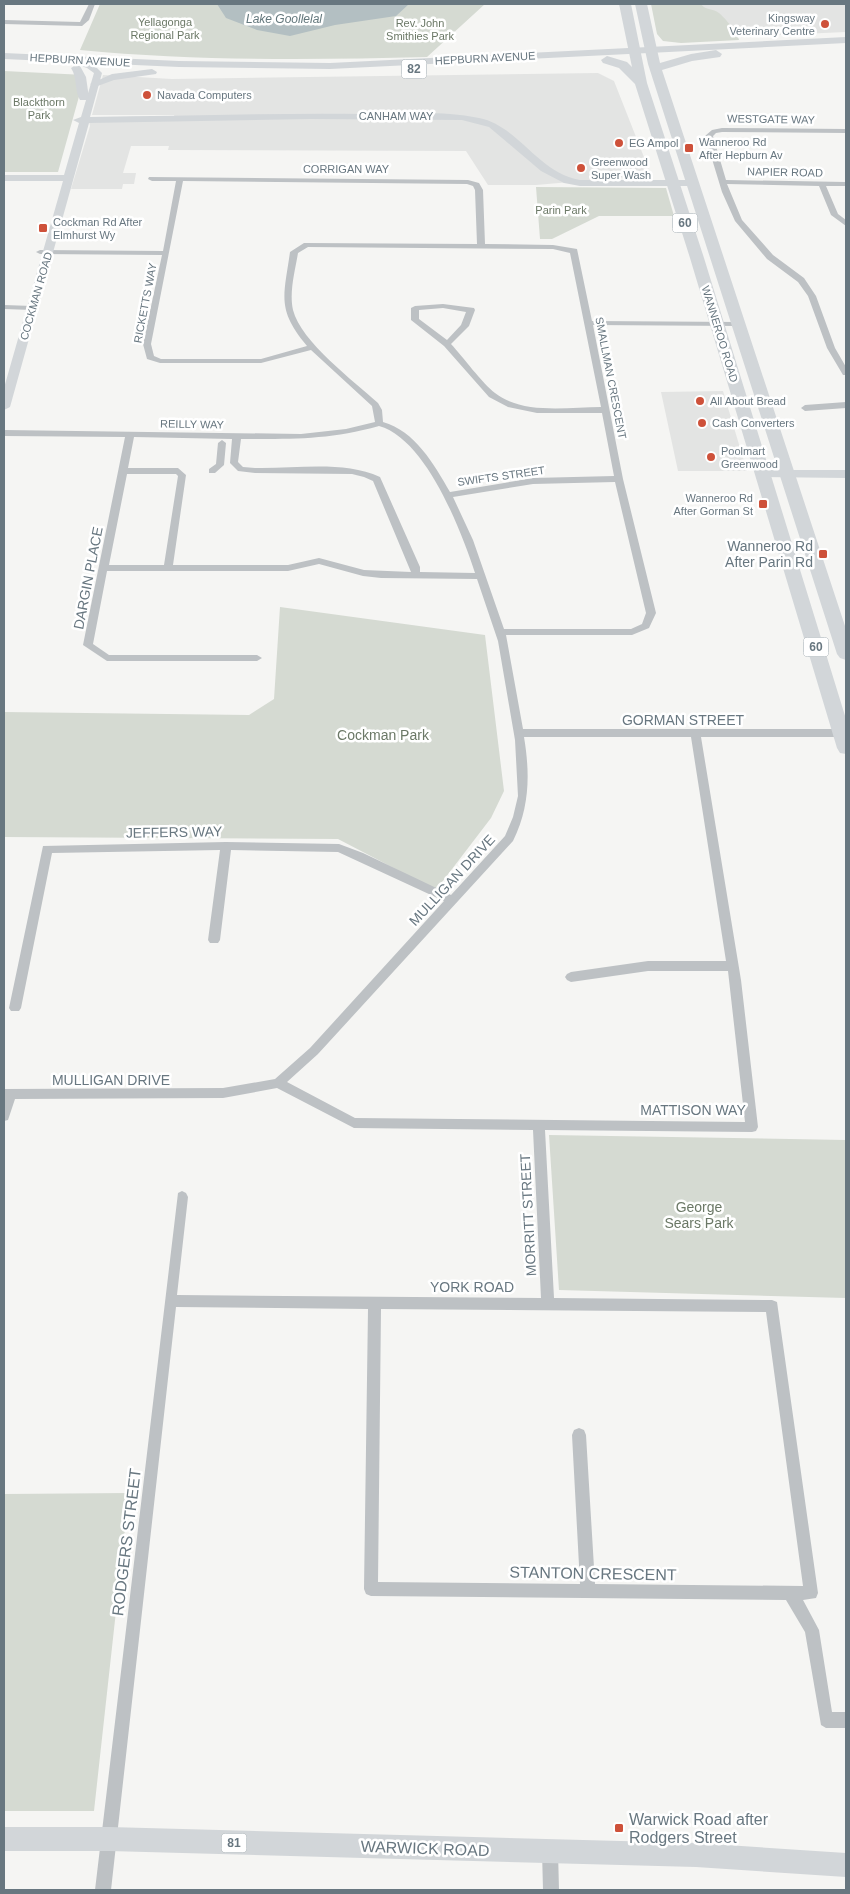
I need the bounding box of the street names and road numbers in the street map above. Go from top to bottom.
street label: HEPBURN AVENUE [434,49,536,67]
street label: HEPBURN AVENUE [29,51,131,69]
road number: 82 [402,60,426,78]
street label: CANHAM WAY [359,110,434,122]
street label: WESTGATE WAY [727,112,816,126]
street label: CORRIGAN WAY [303,163,390,175]
street label: NAPIER ROAD [747,165,823,179]
road number: 60 [672,214,698,232]
street label: COCKMAN ROAD [18,251,54,341]
street label: RICKETTS WAY [131,261,159,344]
street label: WANNEROO ROAD [700,284,740,384]
street label: SMALLMAN CRESCENT [593,316,629,440]
street label: REILLY WAY [160,417,225,431]
street label: SWIFTS STREET [457,464,546,488]
street label: DARGIN PLACE [70,525,106,631]
road number: 60 [804,638,828,656]
street label: GORMAN STREET [622,712,745,728]
street label: JEFFERS WAY [126,823,223,841]
street label: MULLIGAN DRIVE [406,831,498,929]
street label: MULLIGAN DRIVE [52,1072,170,1088]
street label: MATTISON WAY [640,1102,746,1118]
street label: MORRITT STREET [517,1153,539,1277]
street label: YORK ROAD [430,1279,514,1295]
street label: RODGERS STREET [109,1467,144,1617]
street label: STANTON CRESCENT [509,1564,677,1583]
road number: 81 [222,1834,246,1852]
street label: WARWICK ROAD [360,1838,490,1859]

